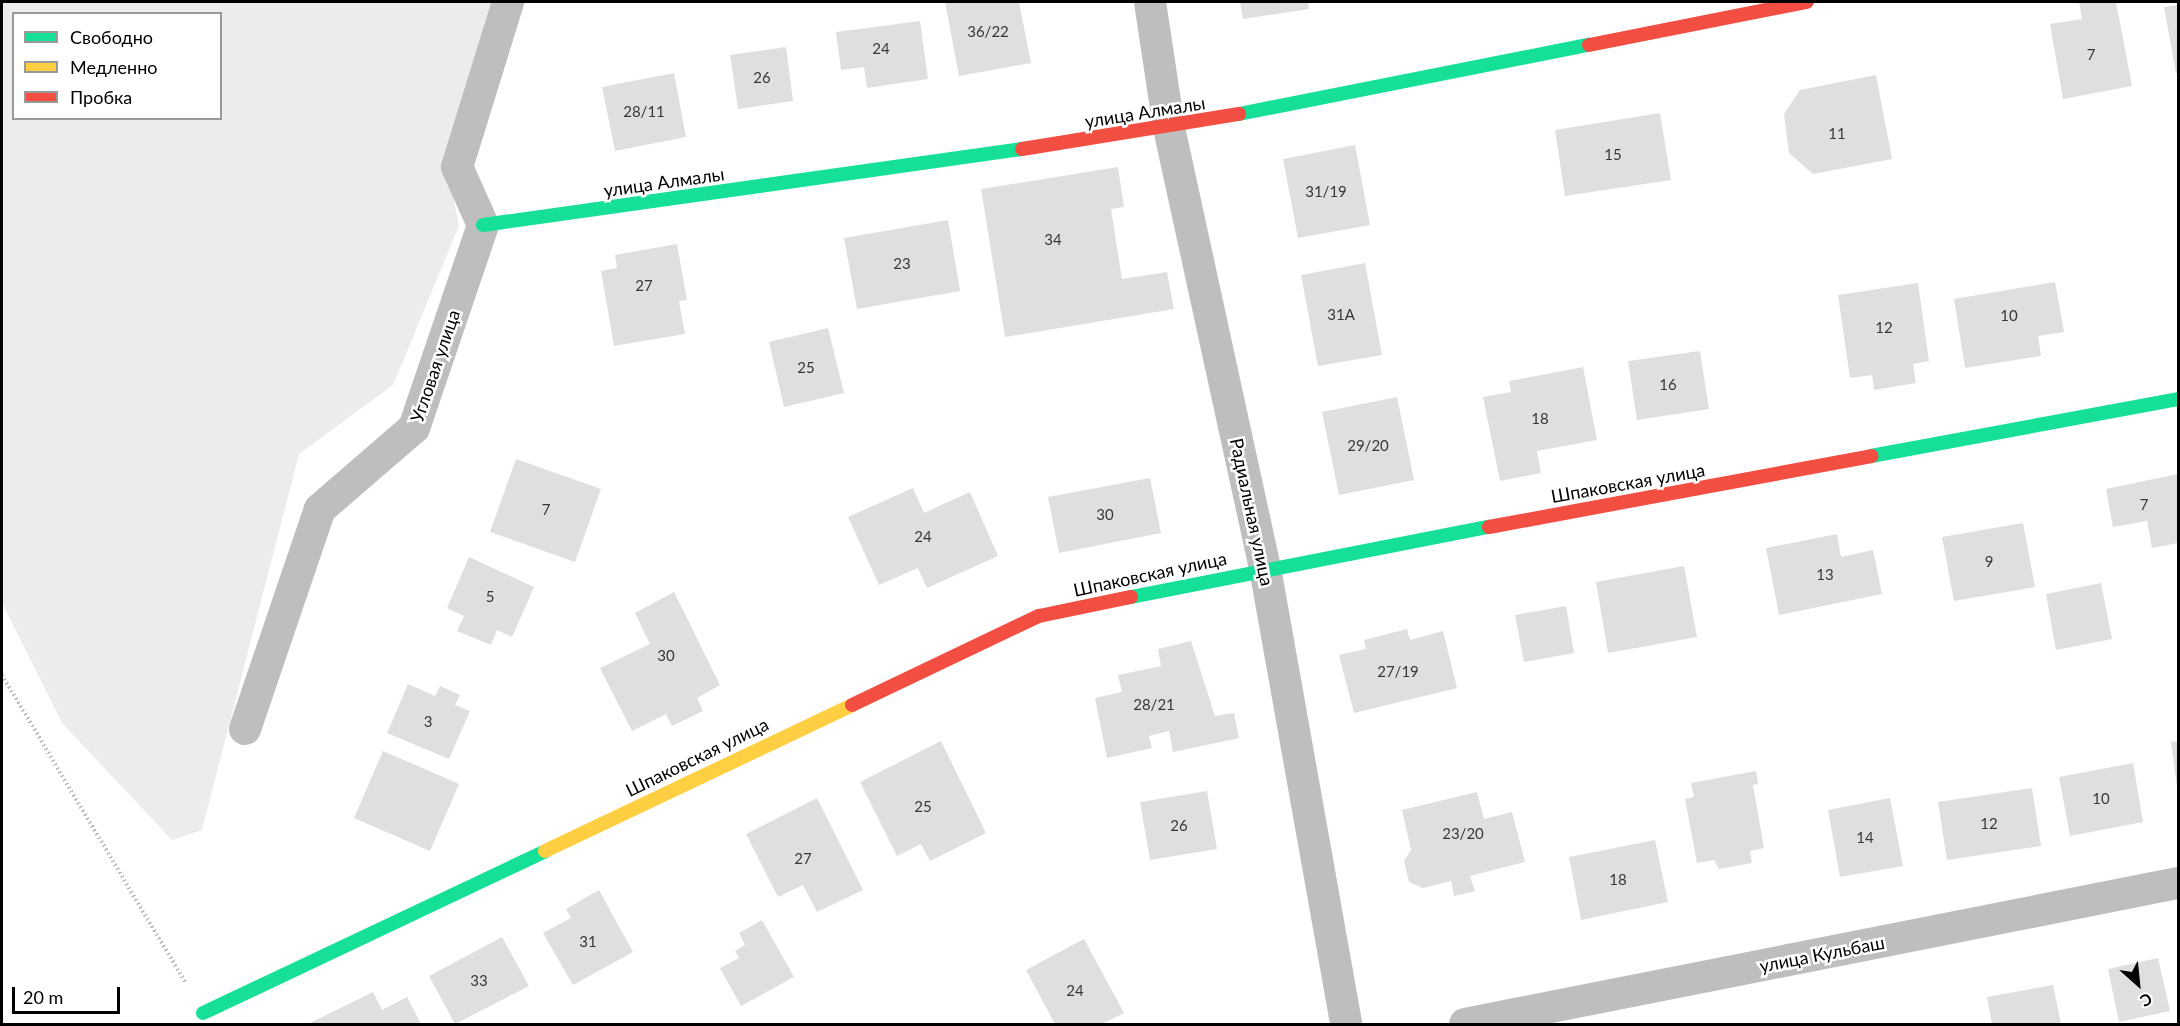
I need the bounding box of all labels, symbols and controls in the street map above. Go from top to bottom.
legend [12,12,222,120]
house number: 36/22 [967,23,1009,41]
text: Свободно [70,26,153,48]
house number: 24 [872,40,890,58]
house number: 7 [2087,46,2095,64]
text: Медленно [70,56,158,78]
house number: 26 [753,69,771,87]
text: Пробка [70,86,132,108]
street label: улица Алмалы [1083,92,1207,132]
house number: 28/11 [623,103,665,121]
house number: 11 [1828,125,1846,143]
house number: 15 [1604,146,1622,164]
street label: улица Алмалы [602,163,726,201]
house number: 31/19 [1305,183,1347,201]
house number: 34 [1044,231,1062,249]
house number: 23 [893,255,911,273]
house number: 27 [635,277,653,295]
house number: 31А [1327,306,1355,324]
street label: Угловая улица [406,307,464,425]
house number: 10 [2000,307,2018,325]
house number: 12 [1875,319,1893,337]
house number: 25 [797,359,815,377]
house number: 16 [1659,376,1677,394]
house number: 18 [1531,410,1549,428]
street label: Радиальная улица [1226,436,1278,588]
house number: 29/20 [1347,437,1389,455]
street label: Шпаковская улица [1549,459,1707,507]
house number: 7 [2140,496,2148,514]
house number: 7 [542,501,550,519]
house number: 30 [1096,506,1114,524]
house number: 24 [914,528,932,546]
street label: Шпаковская улица [1071,547,1229,601]
house number: 9 [1985,553,1993,571]
house number: 13 [1816,566,1834,584]
house number: 5 [486,588,494,606]
house number: 30 [657,647,675,665]
house number: 27/19 [1377,663,1419,681]
house number: 28/21 [1133,696,1175,714]
house number: 3 [424,713,432,731]
street label: Шпаковская улица [622,713,772,801]
house number: 10 [2092,790,2110,808]
house number: 25 [914,798,932,816]
house number: 12 [1980,815,1998,833]
house number: 26 [1170,817,1188,835]
house number: 23/20 [1442,825,1484,843]
house number: 14 [1856,829,1874,847]
house number: 27 [794,850,812,868]
house number: 18 [1609,871,1627,889]
street label: улица Кульбаш [1758,931,1886,977]
house number: 31 [579,933,597,951]
north arrow [2108,954,2168,1014]
house number: 33 [470,972,488,990]
scale bar [15,975,123,1013]
house number: 24 [1066,982,1084,1000]
text: 20 m [23,986,63,1008]
text: С [2137,990,2155,1011]

